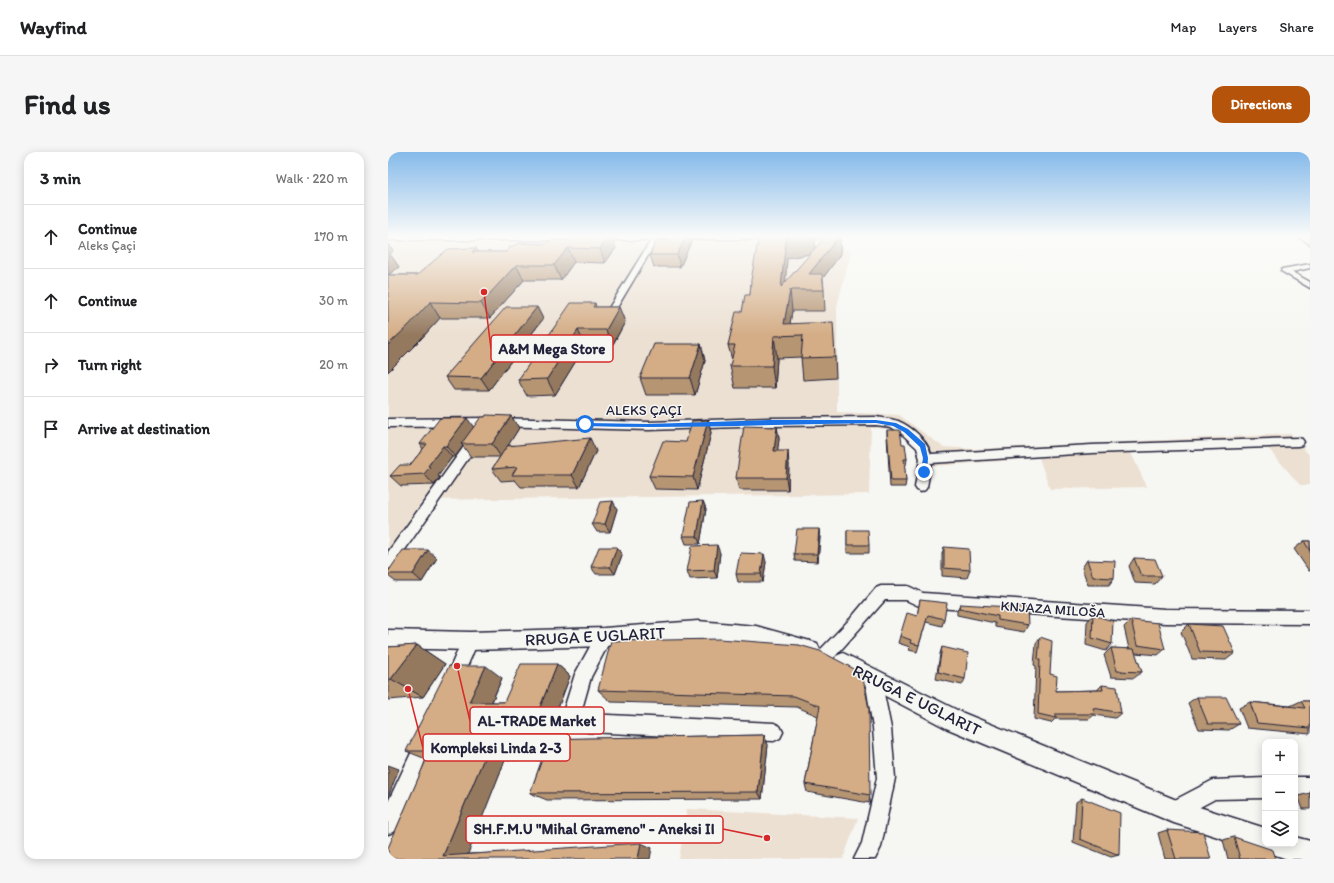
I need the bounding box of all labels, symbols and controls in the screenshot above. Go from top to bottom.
text: Wayfind [20,16,87,39]
text: Map [1171,19,1196,36]
text: Layers [1218,19,1257,36]
text: Share [1279,19,1314,36]
button: Directions [1212,86,1310,123]
text: Find us [24,87,111,121]
text: 3 min [40,168,81,188]
text: Walk · 220 m [276,171,348,186]
text: Continue [78,220,137,238]
icon: ahead [40,226,62,248]
text: 170 m [314,229,348,244]
text: Aleks Çaçi [78,238,136,253]
icon: ahead [40,290,62,312]
text: Continue [78,292,137,310]
text: 30 m [319,293,348,308]
callout: A&M Mega Store [491,335,613,362]
text: A&M Mega Store [498,340,605,359]
icon: right [40,354,62,376]
text: Turn right [78,356,142,374]
text: 20 m [319,357,348,372]
street label: ALEKS ÇAÇI [606,402,682,419]
route start [576,415,594,433]
icon: arrive [40,418,62,440]
text: Arrive at destination [78,420,210,438]
route end [915,463,933,481]
street label: KNJAZA MILOŠA [1000,597,1106,622]
street label: RRUGA E UGLARIT [524,622,666,650]
street label: RRUGA E UGLARIT [849,660,985,740]
callout: AL-TRADE Market [470,707,604,734]
text: AL-TRADE Market [477,712,597,730]
callout: Kompleksi Linda 2-3 [423,734,570,761]
text: Kompleksi Linda 2-3 [430,739,562,758]
map controls [1262,739,1298,847]
button: + [1262,739,1298,775]
button: − [1262,775,1298,811]
button: layers [1262,811,1298,847]
callout: SH.F.M.U "Mihal Grameno" - Aneksi II [466,816,723,843]
text: SH.F.M.U "Mihal Grameno" - Aneksi II [473,820,715,838]

